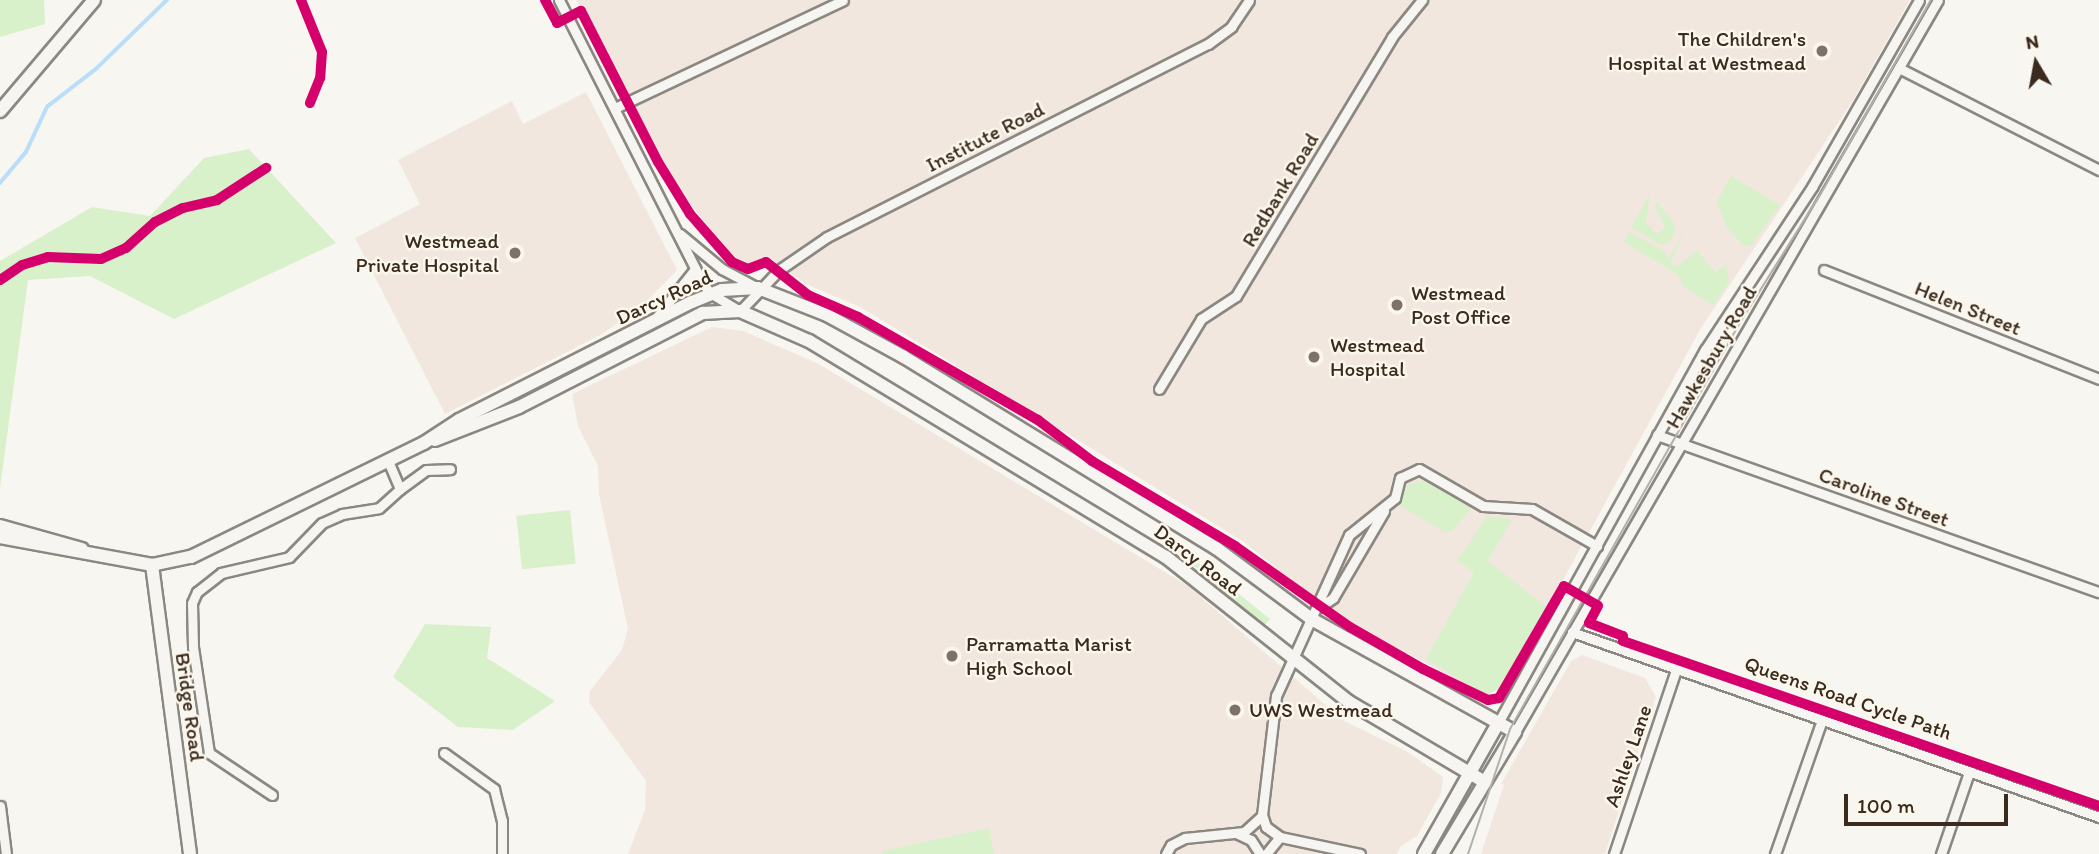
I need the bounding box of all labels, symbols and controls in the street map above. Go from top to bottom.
place label: The Children's Hospital at Westmead [1608,26,1806,76]
north arrow [2001,28,2071,98]
text: N [2024,29,2041,54]
marker: The Children's Hospital at Westmead [1812,41,1832,61]
street label: Institute Road [922,96,1048,178]
street label: Redbank Road [1236,129,1324,251]
place label: Westmead Private Hospital [355,228,499,278]
marker: Westmead Private Hospital [505,243,525,263]
street label: Darcy Road [612,264,716,330]
street label: Helen Street [1911,275,2025,341]
place label: Westmead Post Office [1411,280,1511,330]
street label: Hawkesbury Road [1660,281,1762,433]
marker: Westmead Post Office [1389,297,1405,313]
place label: Westmead Hospital [1330,332,1425,382]
marker: Westmead Hospital [1304,347,1324,367]
street label: Caroline Street [1815,462,1953,532]
street label: Darcy Road [1149,519,1247,601]
place label: Parramatta Marist High School [966,631,1132,681]
marker: Parramatta Marist High School [944,648,960,664]
street label: Bridge Road [170,651,210,763]
street label: Queens Road Cycle Path [1741,651,1955,745]
place label: UWS Westmead [1249,697,1392,723]
street label: Ashley Lane [1599,701,1657,811]
marker: UWS Westmead [1227,702,1243,718]
scale bar [1847,780,2011,824]
text: 100 m [1857,793,1915,818]

